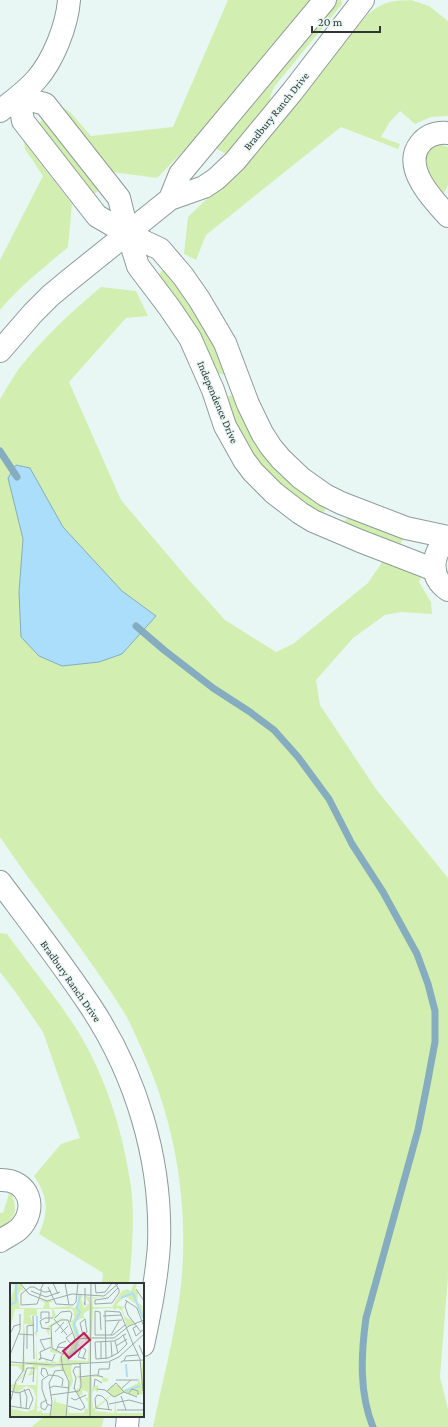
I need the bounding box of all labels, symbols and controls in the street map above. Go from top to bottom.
scale bar [312,8,380,34]
text: 20 m [318,15,343,29]
street label: Bradbury Ranch Drive [241,70,312,153]
street label: Independence Drive [194,359,241,445]
street label: Bradbury Ranch Drive [38,938,104,1025]
inset map [10,1283,144,1417]

